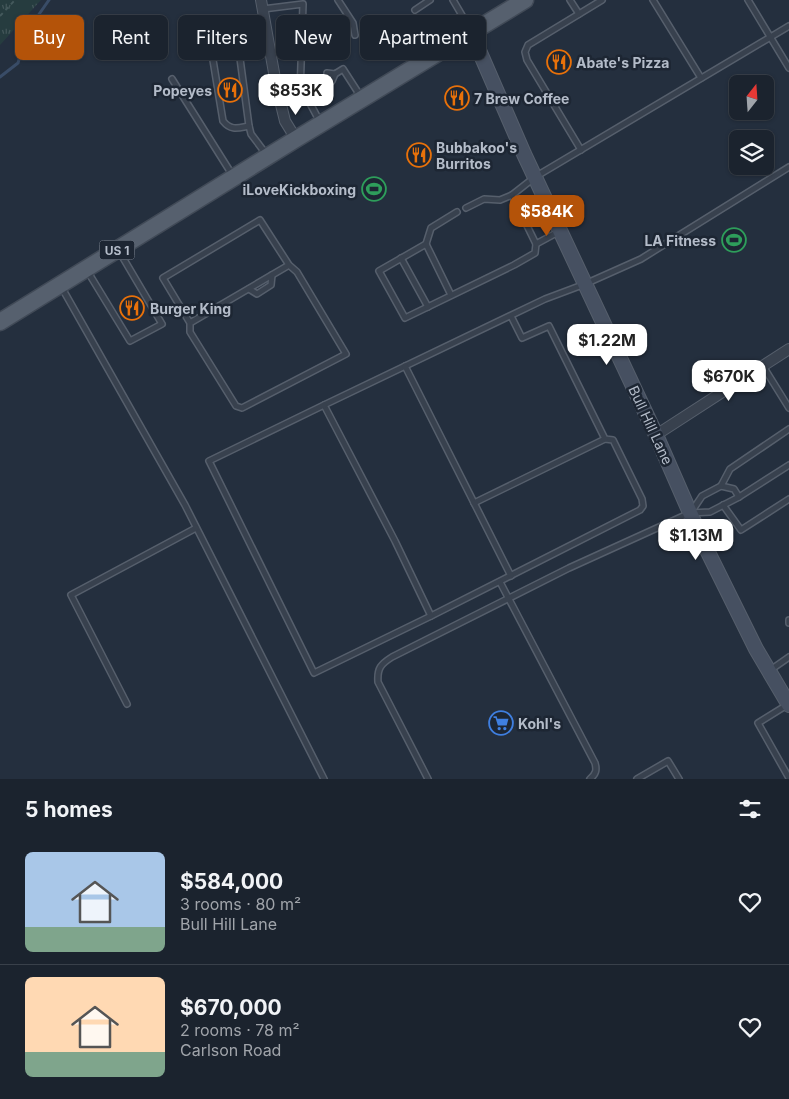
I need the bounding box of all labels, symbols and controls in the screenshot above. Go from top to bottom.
chip: Buy [15,15,84,60]
chip: Rent [94,15,168,60]
chip: Filters [178,15,266,60]
chip: New [276,15,350,60]
chip: Apartment [360,15,486,60]
restaurant icon: Abate's Pizza [546,49,572,75]
place label: Abate's Pizza [576,54,669,71]
pin: $853K [261,74,331,116]
north arrow [729,75,774,120]
map controls [729,75,774,175]
restaurant icon: Popeyes [217,77,243,103]
text: $853K [270,80,322,100]
place label: Popeyes [153,82,212,99]
restaurant icon: 7 Brew Coffee [444,85,470,111]
place label: 7 Brew Coffee [474,90,569,107]
button: layers [729,130,774,175]
place label: Bubbakoo's Burritos [436,139,517,172]
restaurant icon: Bubbakoo's Burritos [406,142,432,168]
sports icon: iLoveKickboxing [361,176,387,202]
place label: iLoveKickboxing [243,181,356,198]
pin: $584K [512,194,582,237]
text: $584K [520,201,574,221]
sports icon: LA Fitness [721,227,747,253]
place label: LA Fitness [644,232,716,249]
road number: US 1 [100,240,134,260]
restaurant icon: Burger King [119,295,145,321]
place label: Burger King [150,300,231,317]
pin: $1.22M [566,324,648,366]
text: $1.22M [578,330,636,350]
pin: $670K [694,360,764,402]
text: $670K [703,366,755,386]
street label: Bull Hill Lane [625,383,677,467]
pin: $1.13M [655,518,737,561]
text: $1.13M [669,525,723,545]
supermarket icon: Kohl's [488,710,514,736]
place label: Kohl's [518,715,561,732]
icon: filters [736,795,764,823]
text: 5 homes [25,797,113,822]
text: $584,000 [180,869,283,894]
icon: home [65,872,125,932]
icon: heart [736,888,764,916]
text: 3 rooms · 80 m² [180,894,301,914]
text: Bull Hill Lane [180,914,277,934]
text: $670,000 [180,995,282,1020]
icon: home [65,997,125,1057]
icon: heart [736,1013,764,1041]
text: 2 rooms · 78 m² [180,1020,300,1040]
text: Carlson Road [180,1040,281,1060]

